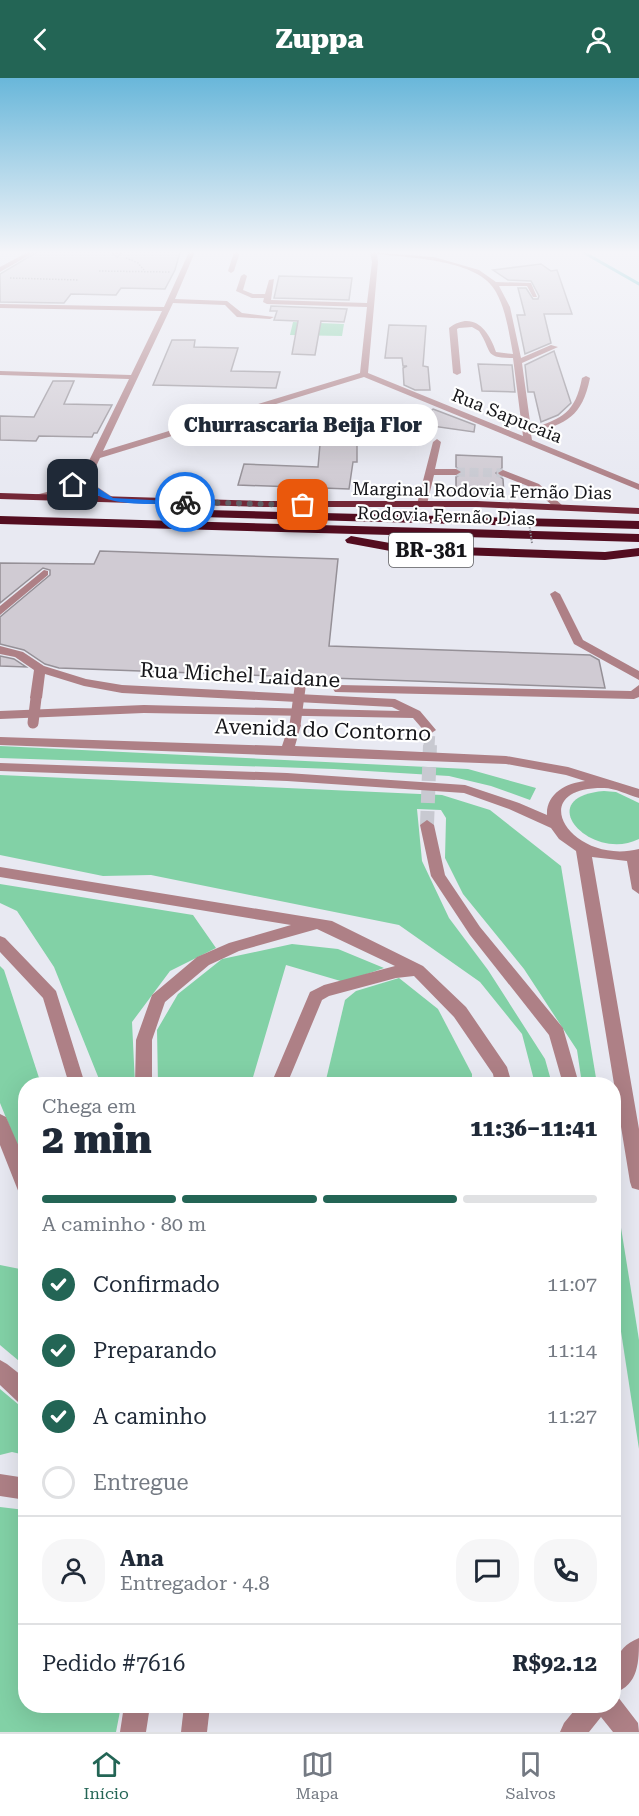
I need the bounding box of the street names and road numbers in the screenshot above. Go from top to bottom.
street label: Rua Sapucaia [449,384,566,447]
street label: Marginal Rodovia Fernão Dias [352,478,612,503]
street label: Rodovia Fernão Dias [357,502,535,529]
road number: BR-381 [389,533,473,567]
street label: Rua Michel Laidane [139,658,341,692]
street label: Avenida do Contorno [214,714,432,746]

